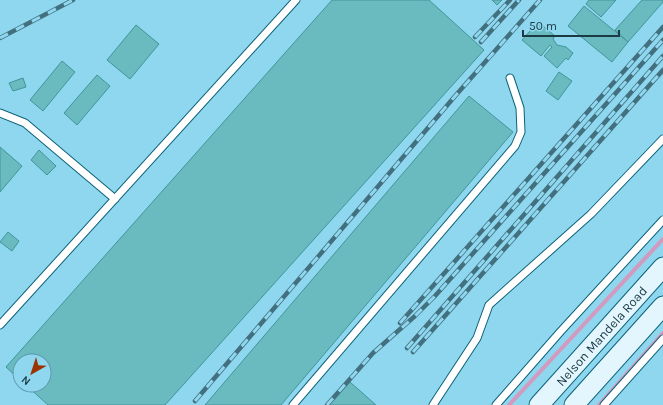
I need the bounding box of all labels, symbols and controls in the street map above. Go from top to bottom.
scale bar [523,12,619,38]
text: 50 m [529,19,557,33]
street label: Nelson Mandela Road [553,283,650,389]
north arrow [12,353,52,393]
text: N [19,373,33,388]

